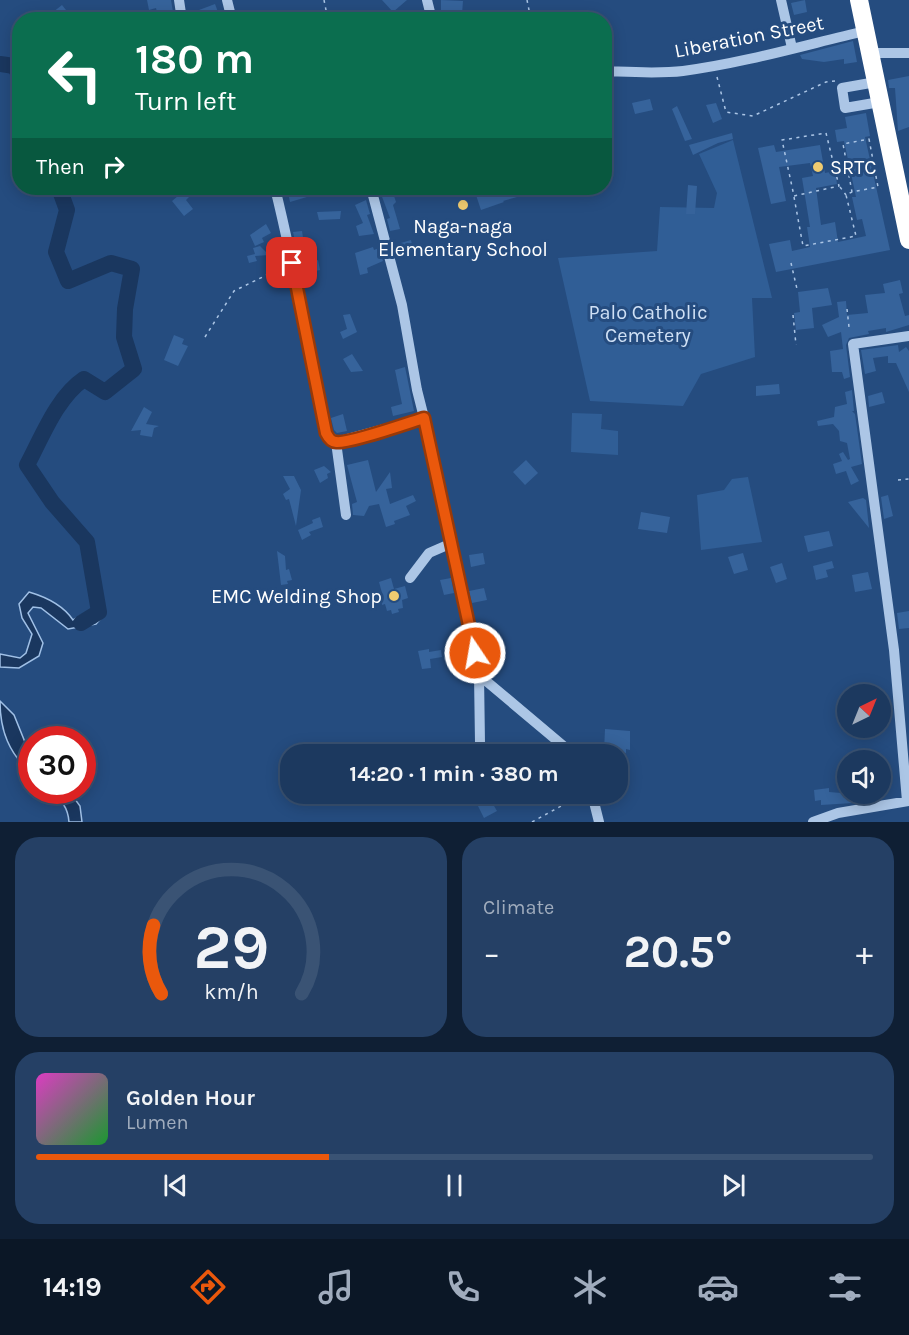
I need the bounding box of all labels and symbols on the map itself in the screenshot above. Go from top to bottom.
street label: Liberation Street [672,11,826,63]
place label: SRTC [830,156,877,179]
marker: SRTC [811,160,825,174]
marker: Naga-naga Elementary School [456,198,470,212]
place label: Naga-naga Elementary School [378,215,548,261]
pin [266,237,317,288]
park label: Palo Catholic Cemetery [588,301,708,347]
place label: EMC Welding Shop [211,585,382,608]
marker: EMC Welding Shop [387,589,401,603]
position arrow [443,621,507,685]
north arrow [837,684,891,738]
speed limit sign: 30 [18,726,96,804]

